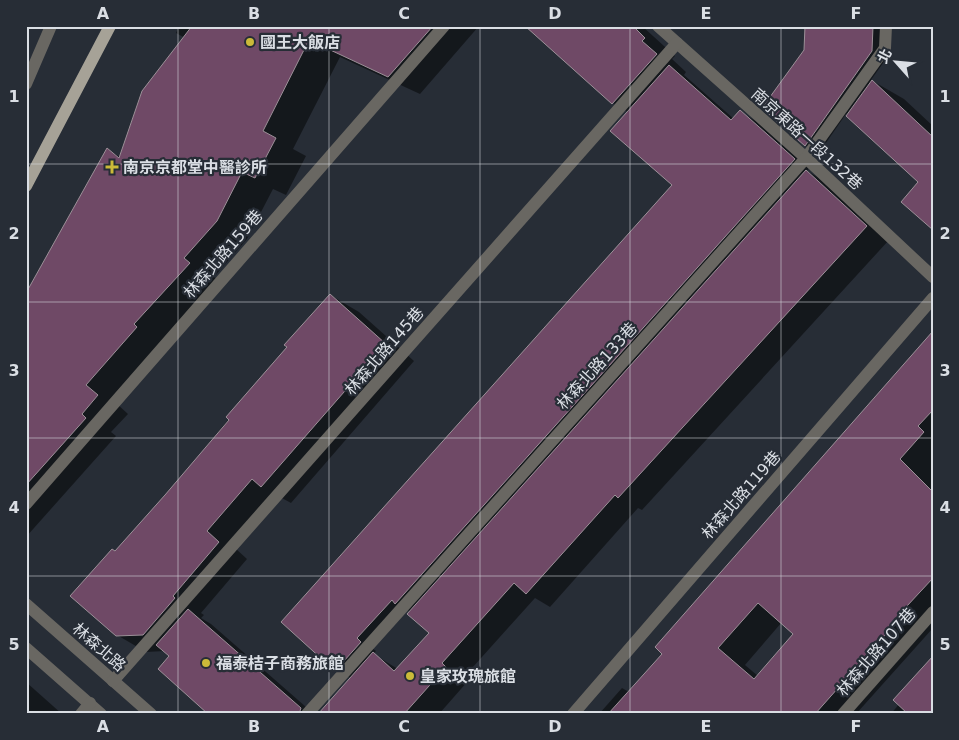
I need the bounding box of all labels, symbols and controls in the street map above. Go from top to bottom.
text: A [97,4,110,23]
text: B [248,4,260,23]
text: C [398,4,410,23]
text: D [548,4,562,23]
text: E [701,4,711,23]
text: F [851,4,861,23]
place label: 國王大飯店 [260,33,340,52]
marker: 國王大飯店 [244,36,256,48]
north arrow [872,38,922,88]
text: 北 [874,46,895,66]
street label: 南京東路一段132巷 [748,84,866,194]
text: 1 [8,87,20,106]
text: 1 [939,87,951,106]
place label: 南京京都堂中醫診所 [123,158,267,177]
marker: 南京京都堂中醫診所 [105,160,119,174]
street label: 林森北路159巷 [180,206,266,302]
text: 2 [8,224,20,243]
text: 2 [939,224,951,243]
street label: 林森北路145巷 [341,303,427,399]
street label: 林森北路133巷 [553,319,641,413]
text: 3 [8,361,20,380]
text: 3 [939,361,951,380]
street label: 林森北路119巷 [698,447,784,543]
text: 4 [8,498,20,517]
text: 4 [939,498,951,517]
street label: 林森北路107巷 [833,604,919,700]
street label: 林森北路 [69,619,129,675]
text: 5 [8,635,20,654]
text: 5 [939,635,951,654]
place label: 福泰桔子商務旅館 [216,654,344,673]
marker: 福泰桔子商務旅館 [200,657,212,669]
place label: 皇家玫瑰旅館 [420,667,516,686]
marker: 皇家玫瑰旅館 [404,670,416,682]
text: A [97,717,110,736]
text: B [248,717,260,736]
text: C [398,717,410,736]
text: D [548,717,562,736]
text: E [701,717,711,736]
text: F [851,717,861,736]

